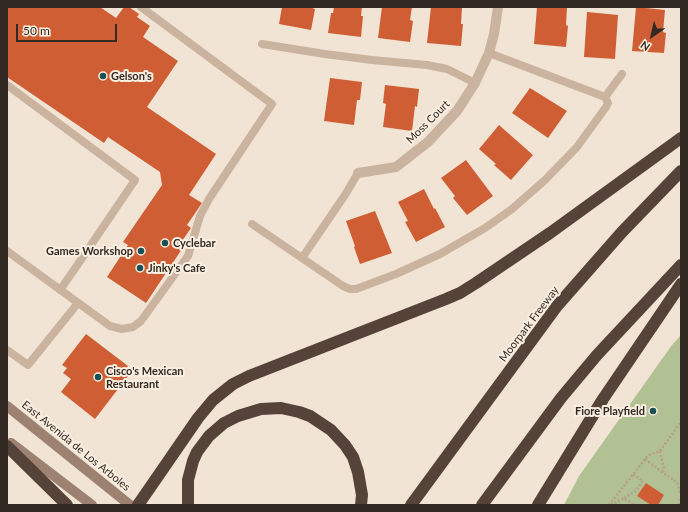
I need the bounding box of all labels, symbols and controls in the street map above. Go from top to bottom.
scale bar [18,16,119,42]
north arrow [632,16,672,56]
text: 50 m [23,23,50,38]
text: N [638,39,652,54]
place label: Gelson's [111,69,152,83]
marker: Gelson's [98,71,108,81]
street label: Moss Court [403,97,453,147]
place label: Cyclebar [173,236,216,250]
marker: Cyclebar [160,238,170,248]
place label: Games Workshop [46,244,133,258]
marker: Games Workshop [136,246,146,256]
place label: Jinky's Cafe [148,261,205,275]
marker: Jinky's Cafe [135,263,145,273]
street label: Moorpark Freeway [496,284,562,364]
place label: Cisco's Mexican Restaurant [106,364,184,390]
marker: Cisco's Mexican Restaurant [93,372,103,382]
street label: East Avenida de Los Arboles [19,398,133,494]
place label: Fiore Playfield [575,404,645,418]
marker: Fiore Playfield [648,406,658,416]

